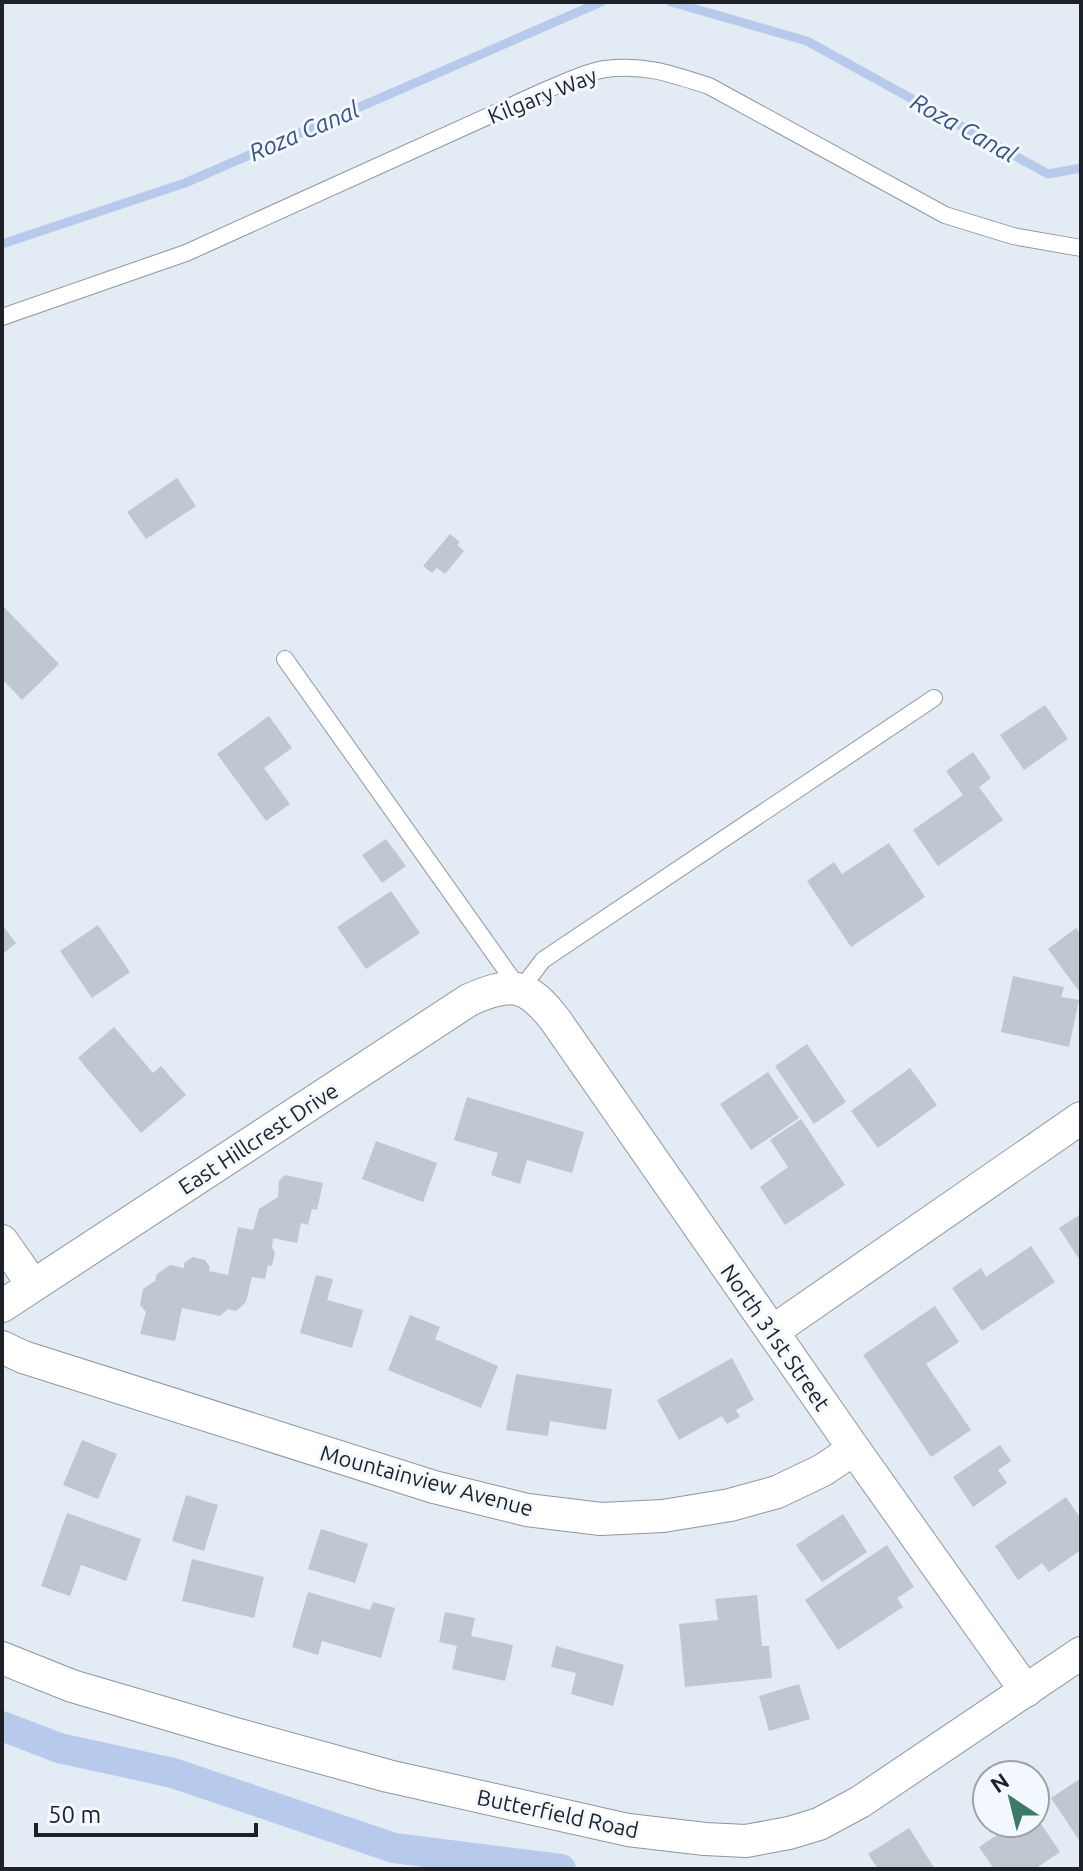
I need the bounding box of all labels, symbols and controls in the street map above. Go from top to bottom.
street label: Kilgary Way [484,62,600,128]
water label: Roza Canal [906,88,1022,168]
water label: Roza Canal [245,96,363,166]
street label: East Hillcrest Drive [174,1077,342,1199]
street label: North 31st Street [716,1259,836,1415]
street label: Mountainview Avenue [318,1440,536,1520]
north arrow [971,1759,1051,1839]
text: N [985,1767,1013,1797]
street label: Butterfield Road [475,1784,641,1842]
scale bar [36,1787,256,1837]
text: 50 m [48,1801,101,1828]

